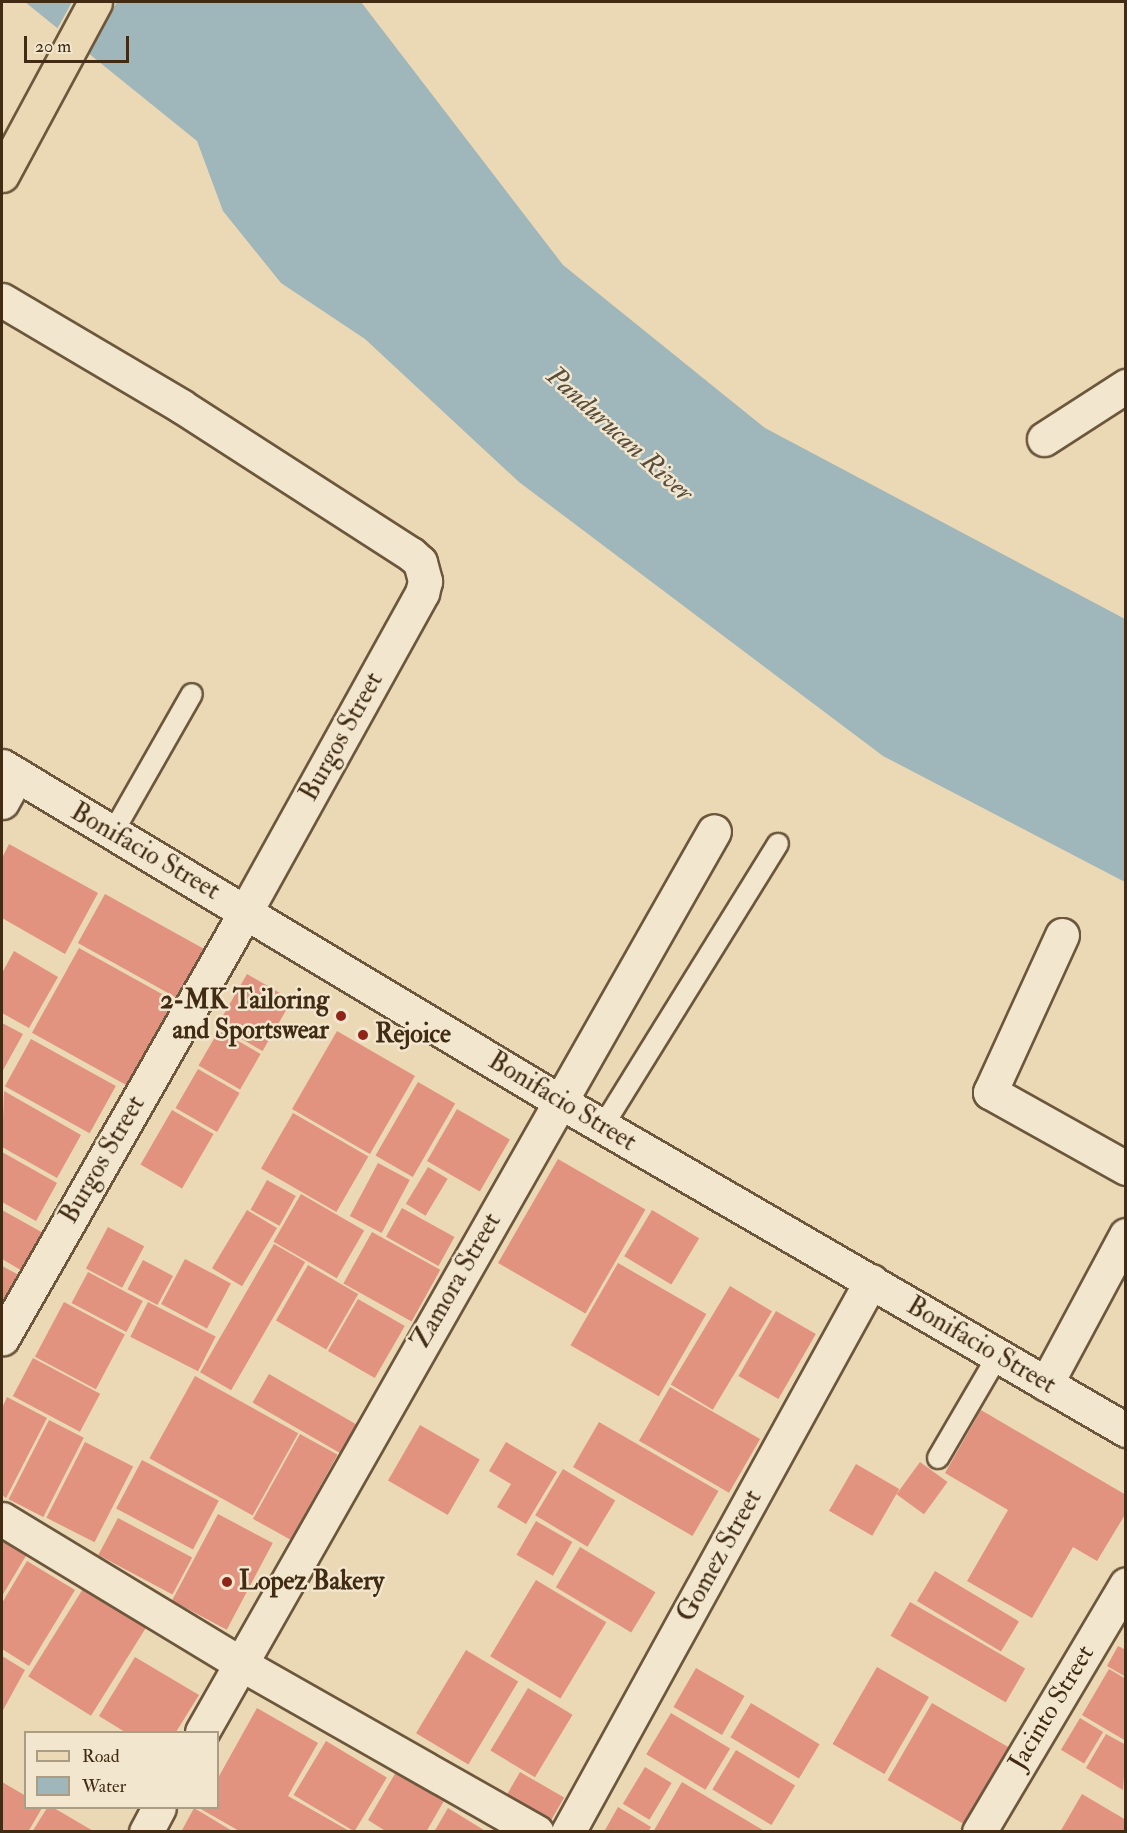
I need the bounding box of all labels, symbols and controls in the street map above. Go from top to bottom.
scale bar [27,24,132,62]
text: 20 m [35,35,71,58]
water label: Pandurucan River [540,360,700,508]
street label: Burgos Street [294,667,390,807]
street label: Bonifacio Street [65,797,225,907]
place label: 2-MK Tailoring and Sportswear [160,985,329,1046]
marker: 2-MK Tailoring and Sportswear [334,1009,348,1023]
place label: Rejoice [375,1019,451,1051]
marker: Rejoice [356,1028,370,1042]
street label: Bonifacio Street [482,1046,642,1158]
street label: Burgos Street [54,1091,152,1229]
street label: Zamora Street [406,1208,508,1354]
street label: Bonifacio Street [901,1291,1061,1401]
street label: Gomez Street [671,1485,769,1627]
place label: Lopez Bakery [239,1566,384,1598]
marker: Lopez Bakery [220,1575,234,1589]
street label: Jacinto Street [1002,1640,1102,1776]
legend [24,1731,219,1809]
text: Road [82,1745,120,1768]
text: Water [82,1775,126,1798]

